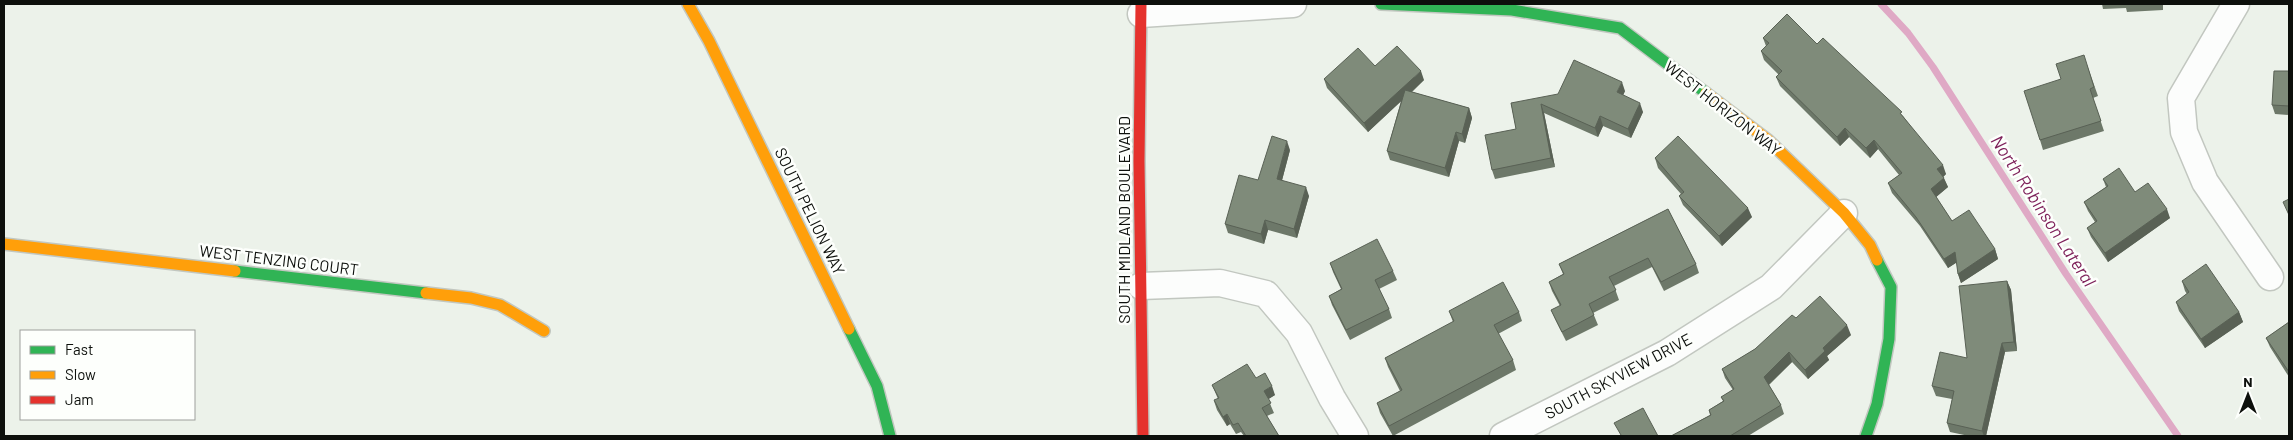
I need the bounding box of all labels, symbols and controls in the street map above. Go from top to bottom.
street label: WEST HORIZON WAY [1661,56,1785,159]
street label: SOUTH MIDLAND BOULEVARD [1114,116,1133,324]
water label: North Robinson Lateral [1987,131,2101,290]
street label: SOUTH PELION WAY [771,144,849,277]
street label: WEST TENZING COURT [198,240,360,279]
street label: SOUTH SKYVIEW DRIVE [1541,329,1695,422]
legend [20,330,195,420]
text: Fast [65,340,93,358]
text: Slow [65,365,96,383]
north arrow [2223,370,2273,420]
text: N [2243,373,2253,390]
text: Jam [65,390,94,408]

